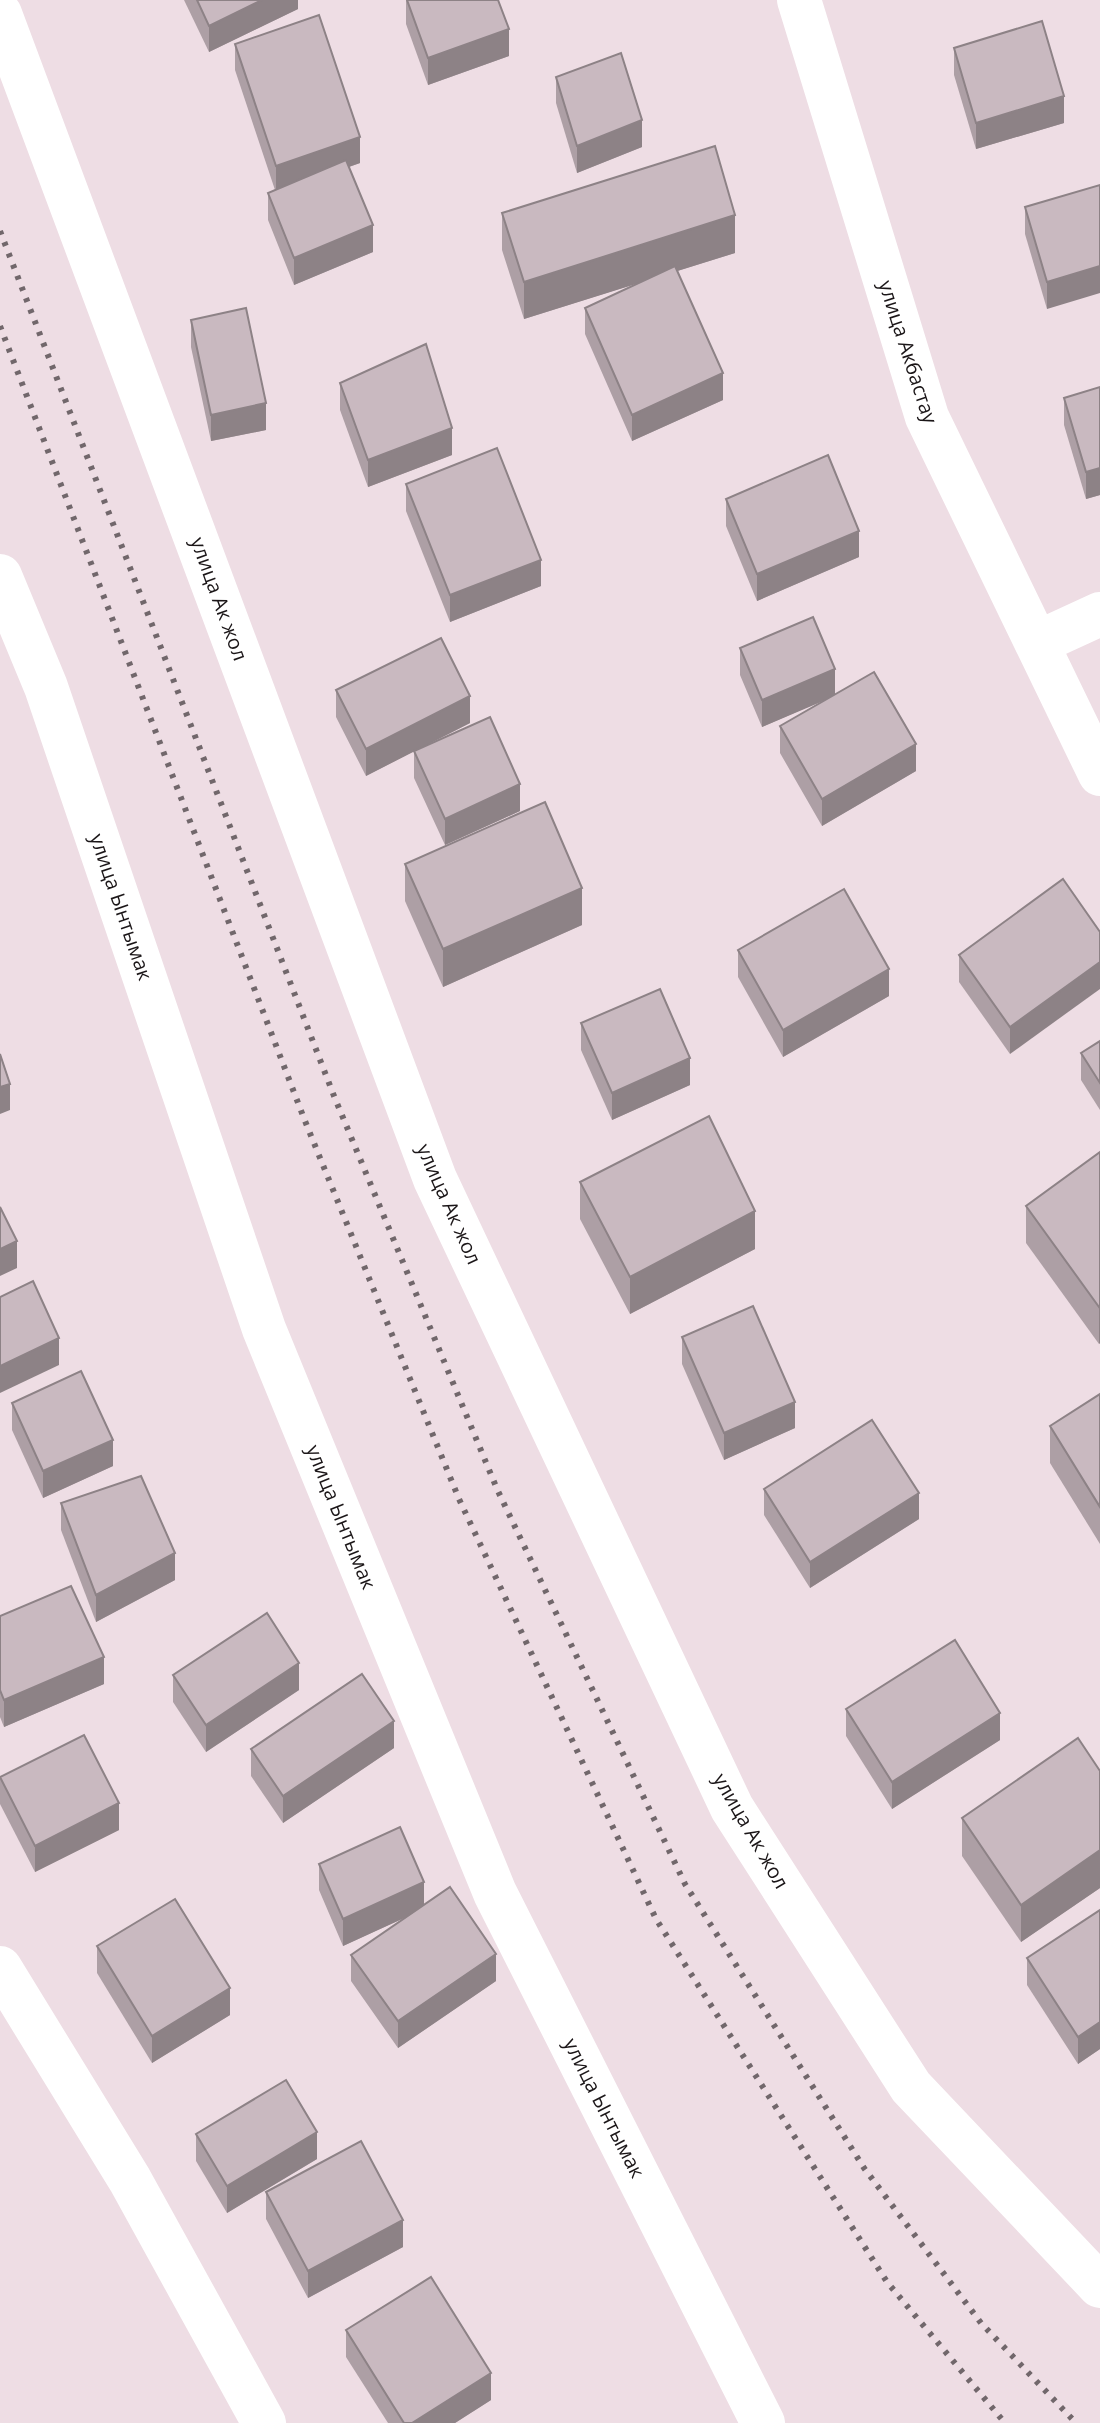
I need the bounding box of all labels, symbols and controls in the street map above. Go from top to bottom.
street label: улица Акбастау [873,277,945,428]
street label: улица Ак жол [185,533,254,664]
street label: улица Ынтымак [84,830,159,984]
street label: улица Ак жол [411,1139,488,1268]
street label: улица Ынтымак [300,1441,383,1594]
street label: улица Ак жол [707,1768,795,1894]
street label: улица Ынтымак [558,2033,652,2183]

